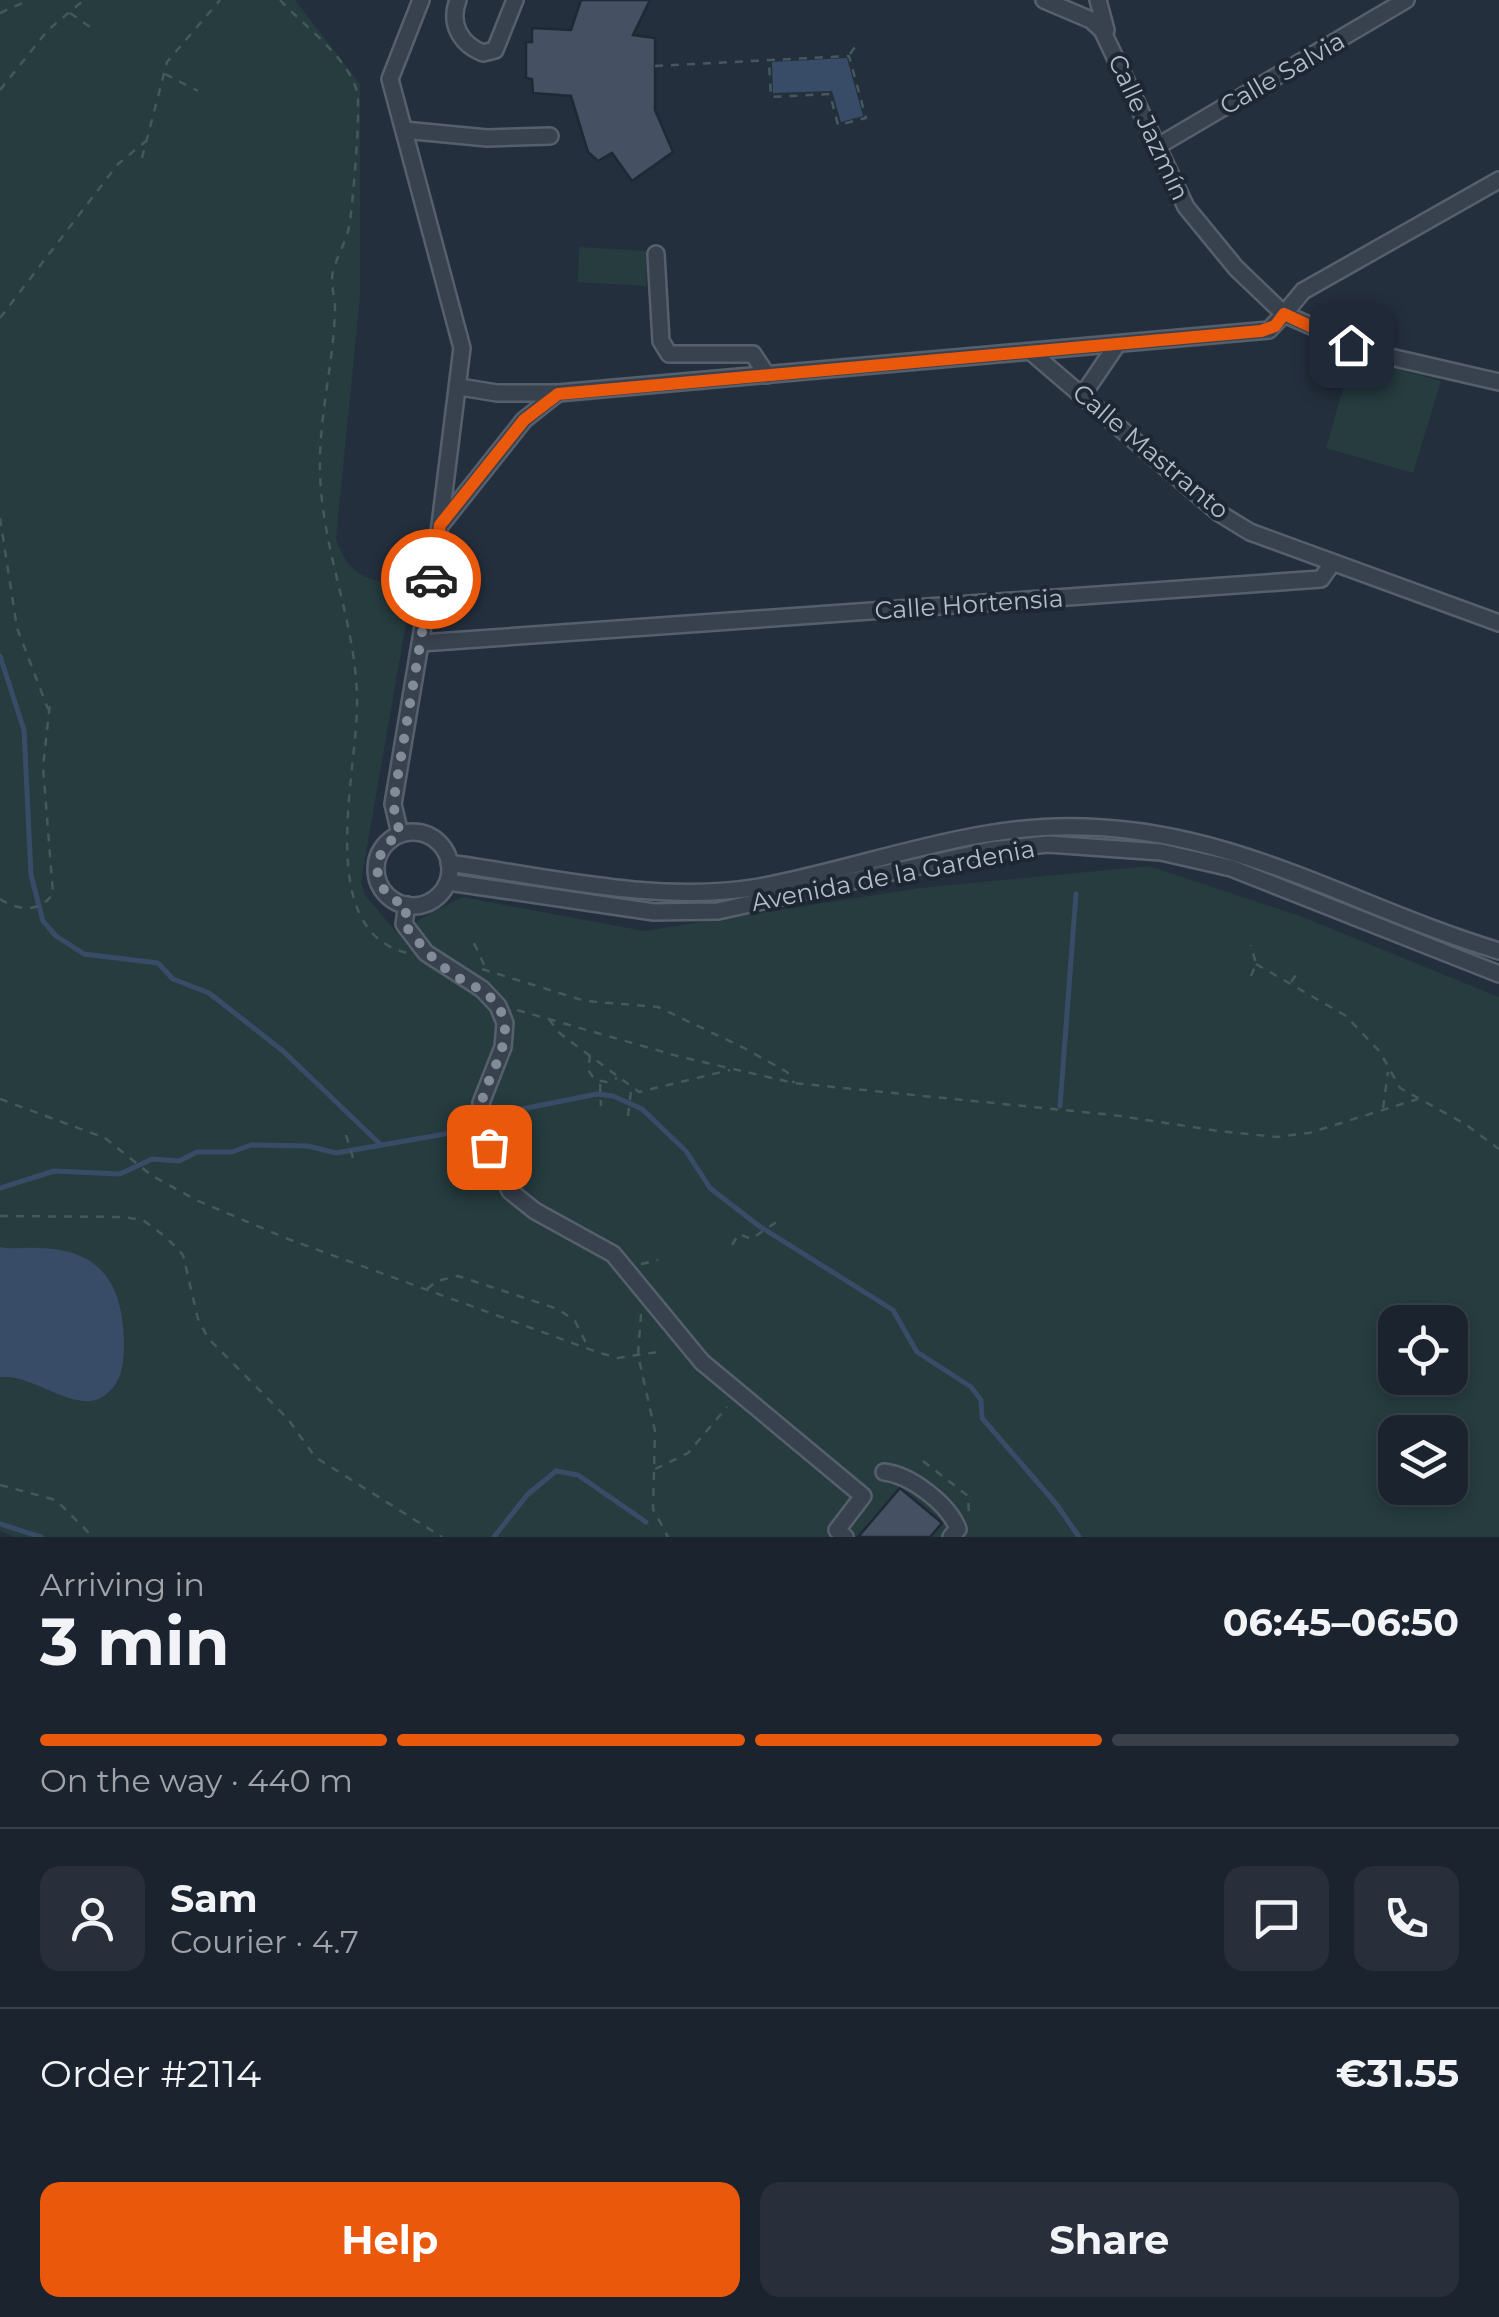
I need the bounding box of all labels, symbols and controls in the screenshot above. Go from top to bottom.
street label: Calle Salvia [1214,25,1350,121]
street label: Calle Jazmín [1102,49,1196,205]
pin [1309,303,1394,388]
icon: home [1324,318,1379,373]
street label: Calle Mastranto [1067,377,1235,525]
courier [381,529,481,629]
icon: car [404,552,459,607]
street label: Calle Hortensia [874,582,1064,626]
street label: Avenida de la Gardenia [749,833,1037,917]
pin [447,1105,532,1190]
icon: bag [462,1120,517,1175]
map controls [1378,1305,1468,1505]
button: locate [1378,1305,1468,1395]
button: layers [1378,1415,1468,1505]
text: Arriving in [40,1565,205,1604]
text: 06:45–06:50 [1223,1599,1459,1646]
text: 3 min [40,1602,230,1681]
text: On the way · 440 m [40,1761,353,1800]
button: person [40,1866,145,1971]
button: chat [1224,1866,1329,1971]
button: phone [1354,1866,1459,1971]
text: Sam [170,1875,258,1922]
text: Courier · 4.7 [170,1922,359,1961]
text: Order #2114 [40,2050,261,2097]
text: €31.55 [1336,2050,1459,2097]
button: Help [40,2182,740,2297]
button: Share [760,2182,1459,2297]

